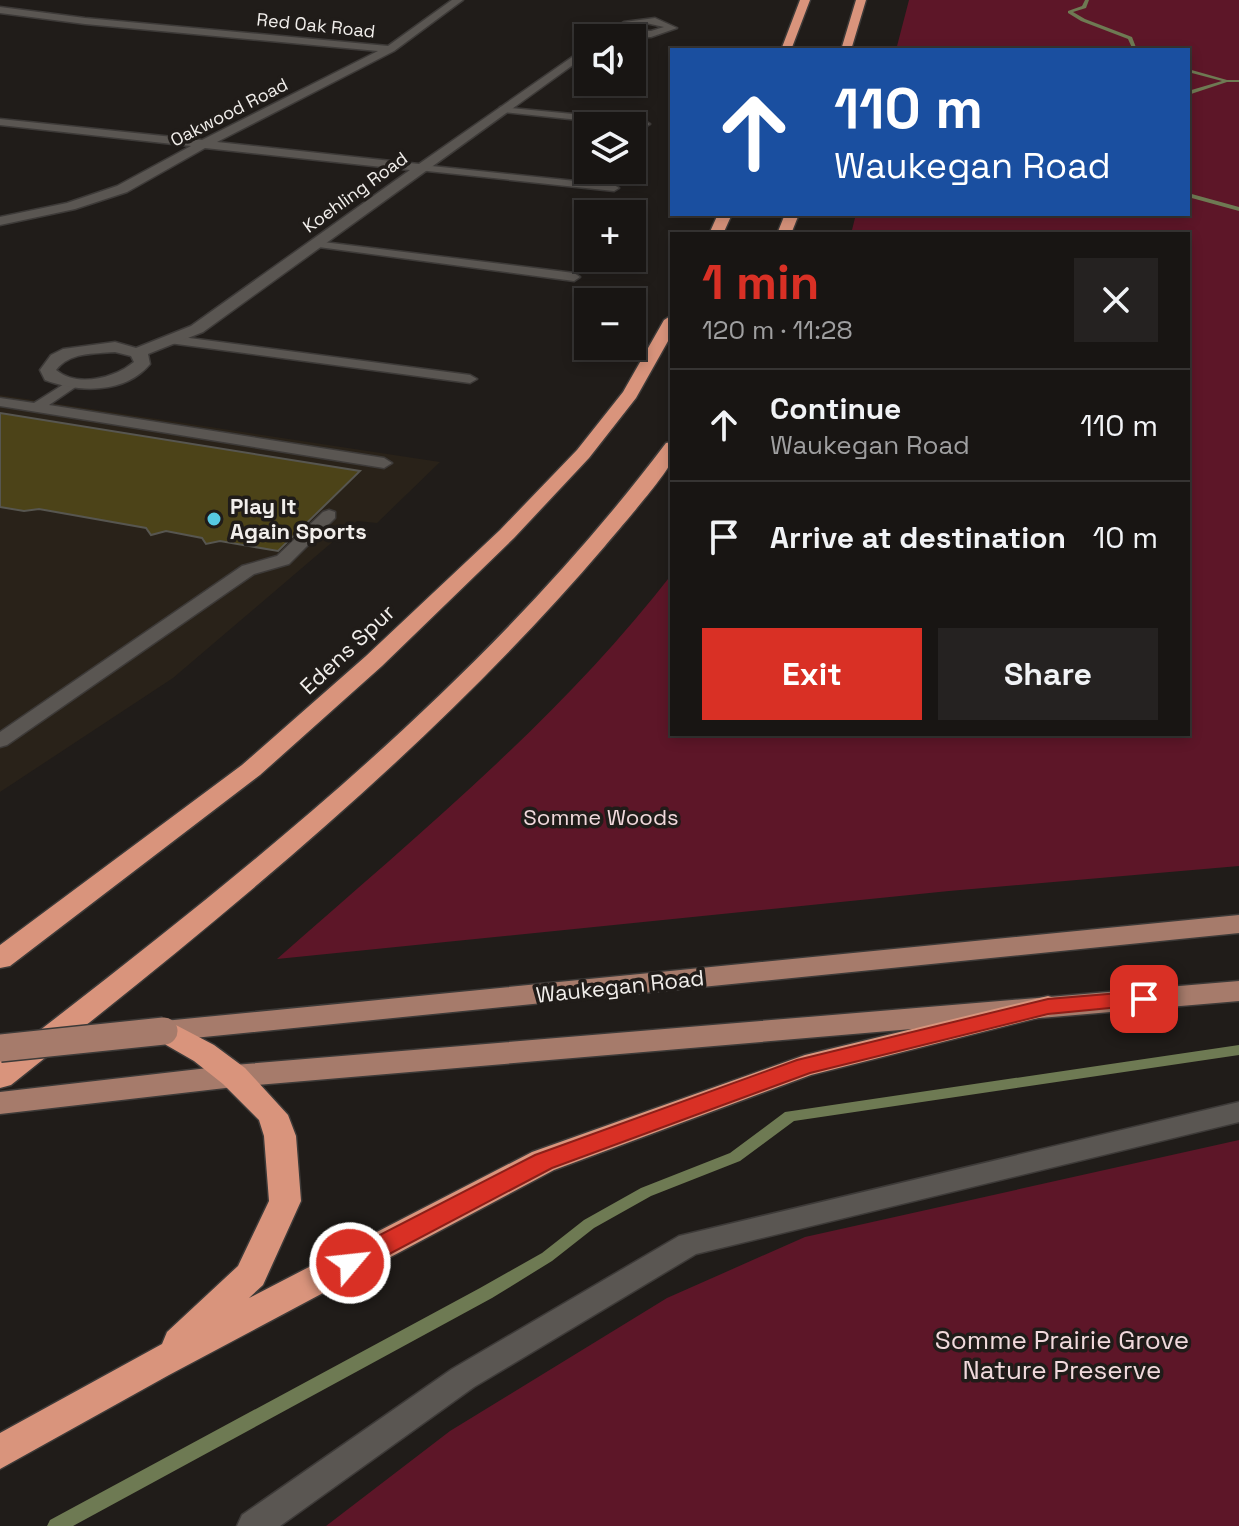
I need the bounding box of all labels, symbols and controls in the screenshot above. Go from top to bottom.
street label: Red Oak Road [256,7,376,43]
map controls [574,24,646,360]
button: sound [574,24,646,96]
street label: Oakwood Road [166,72,292,152]
text: 110 m [834,73,983,144]
icon: ahead [702,80,806,184]
button: layers [574,112,646,184]
text: Waukegan Road [834,143,1111,189]
street label: Koehling Road [298,146,412,238]
button: + [574,200,646,272]
text: 1 min [702,252,819,313]
button: close [1074,258,1158,342]
button: − [574,288,646,360]
text: 120 m · 11:28 [702,313,853,347]
text: Continue [770,389,901,428]
icon: ahead [702,403,746,447]
text: 110 m [1080,406,1158,445]
text: Waukegan Road [770,428,970,462]
place label: Play It Again Sports [230,492,367,545]
marker: Play It Again Sports [205,510,223,528]
icon: arrive [702,515,746,559]
text: Arrive at destination [770,518,1066,557]
text: 10 m [1093,518,1158,557]
street label: Edens Spur [294,598,400,700]
button: Exit [702,628,922,720]
button: Share [938,628,1158,720]
park label: Somme Woods [523,803,679,831]
street label: Waukegan Road [534,963,706,1009]
pin [1110,965,1178,1033]
icon: arrive [1122,977,1166,1021]
position arrow [308,1221,392,1305]
park label: Somme Prairie Grove Nature Preserve [935,1323,1189,1387]

